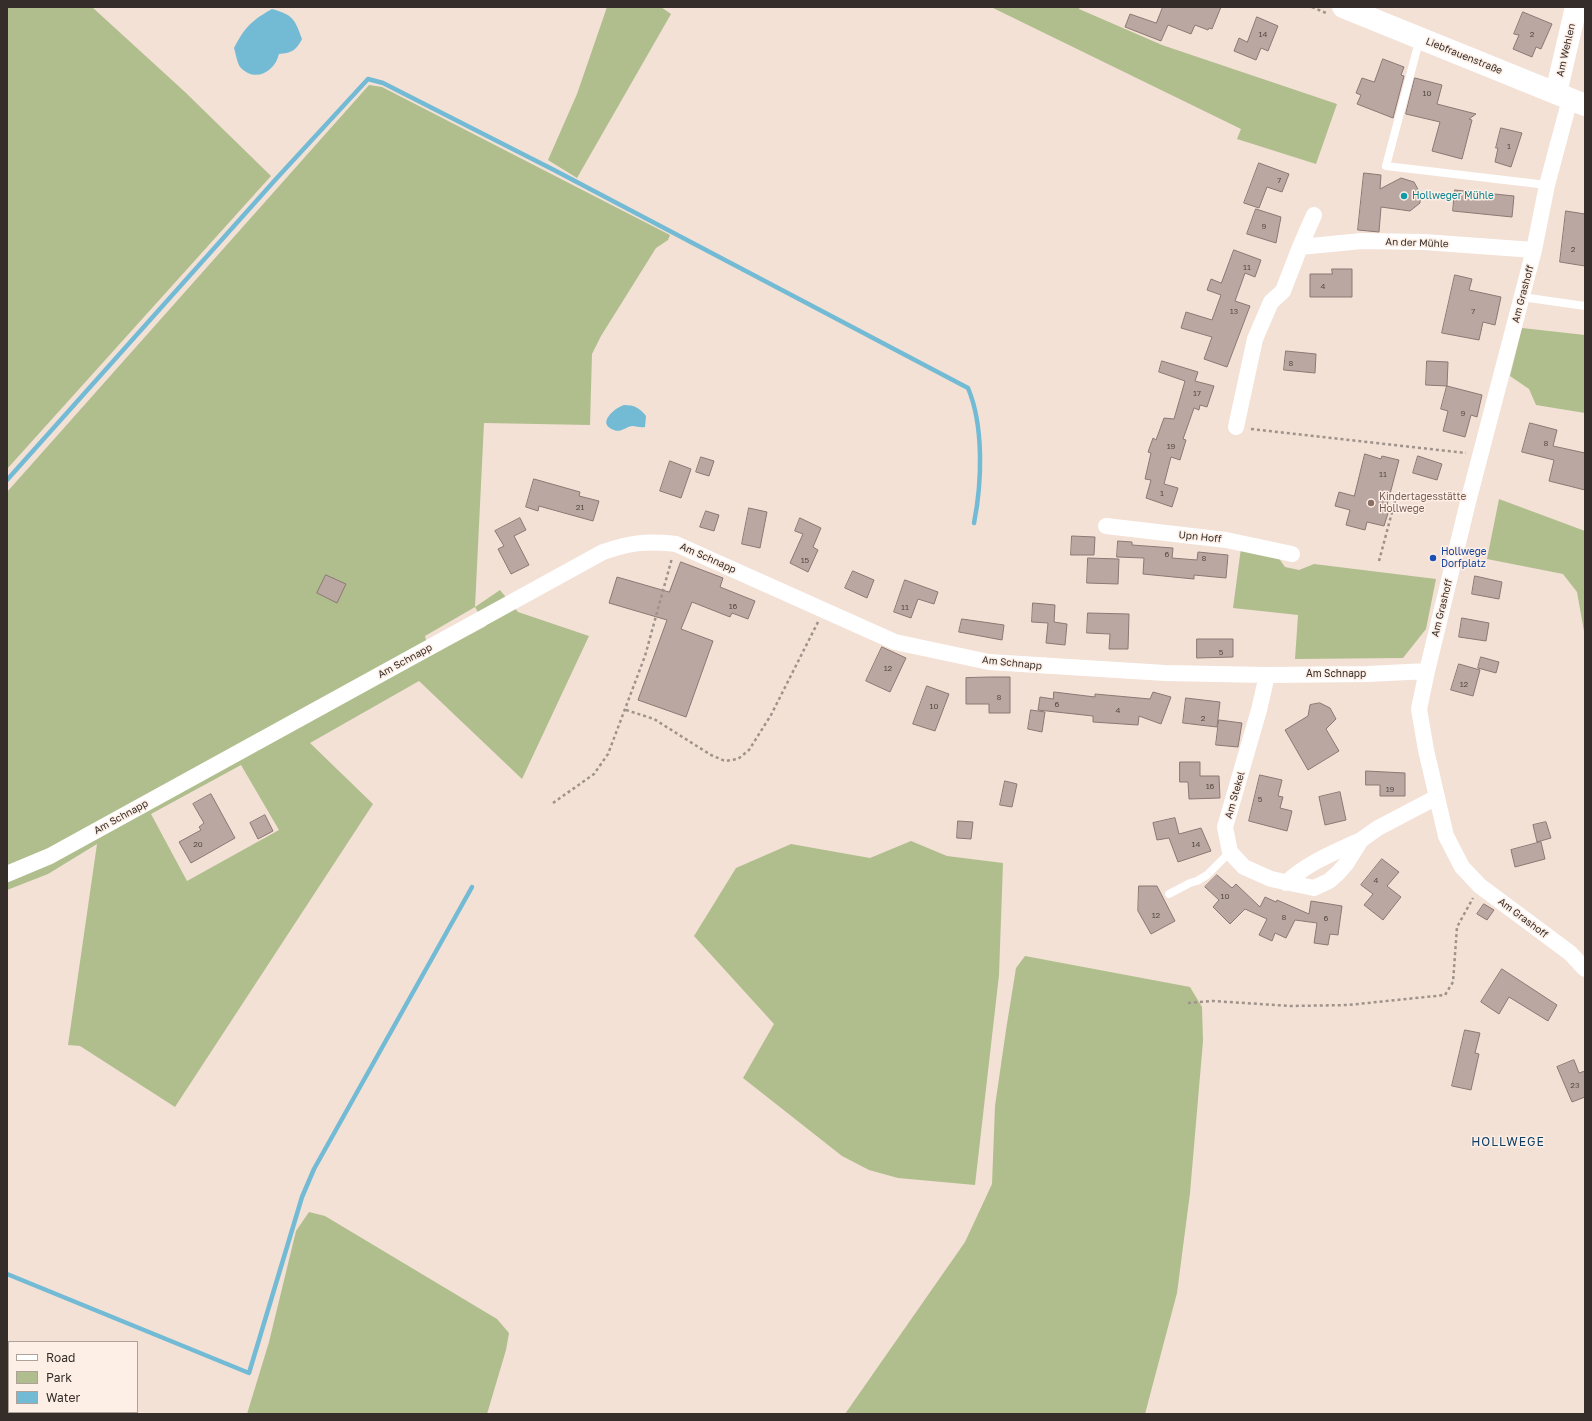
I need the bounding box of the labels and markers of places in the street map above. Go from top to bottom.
place label: Hollweger Mühle [1412,190,1494,202]
marker: Hollweger Mühle [1399,191,1409,201]
place label: Kindertagesstätte Hollwege [1379,491,1466,514]
marker: Kindertagesstätte Hollwege [1366,498,1376,508]
place label: Hollwege Dorfplatz [1441,546,1487,570]
marker: Hollwege Dorfplatz [1428,553,1438,563]

